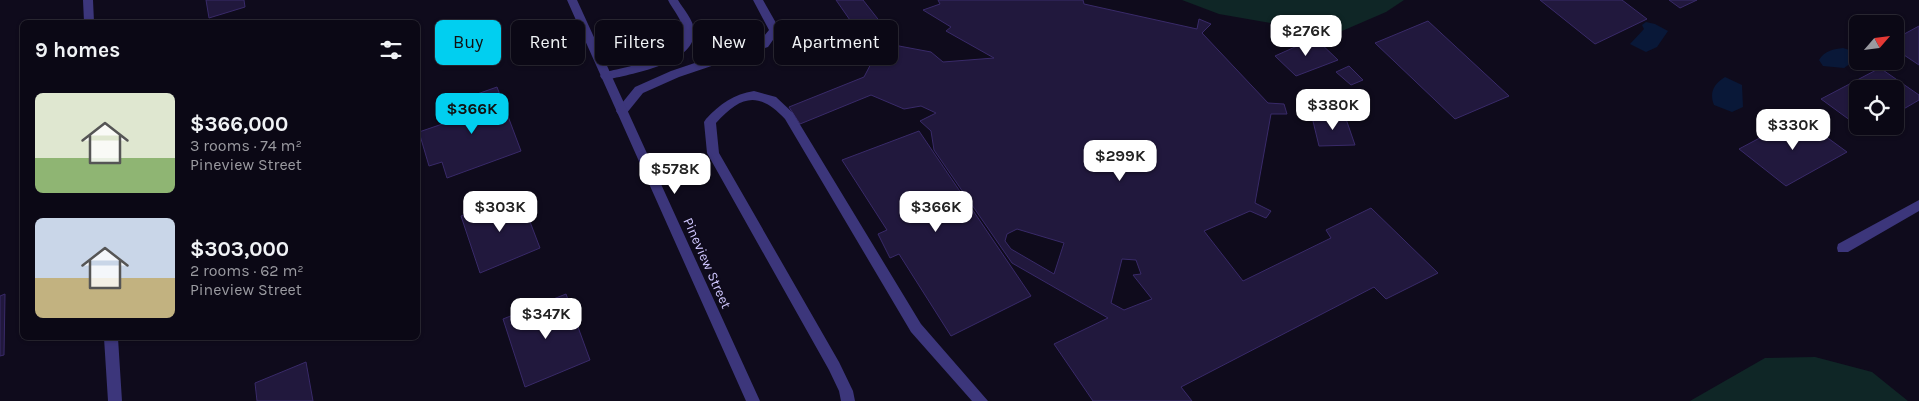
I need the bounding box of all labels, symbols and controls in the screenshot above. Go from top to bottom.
pin: $276K [1271,15,1341,57]
north arrow [1849,15,1904,70]
map controls [1849,15,1904,135]
chip: Buy [435,20,501,65]
chip: Rent [511,20,585,65]
chip: Filters [595,20,683,65]
chip: New [693,20,764,65]
chip: Apartment [774,20,898,65]
text: $276K [1282,21,1330,40]
icon: filters [377,36,405,64]
text: 9 homes [35,38,120,62]
button: locate [1849,80,1904,135]
pin: $380K [1298,88,1368,131]
pin: $366K [437,92,507,135]
text: $380K [1307,95,1359,114]
text: $366K [447,99,497,118]
pin: $330K [1758,108,1828,151]
text: $366,000 [190,112,288,136]
icon: home [75,113,135,173]
text: $330K [1767,115,1819,134]
text: 3 rooms · 74 m² [190,136,302,155]
pin: $299K [1085,140,1155,182]
text: $299K [1095,146,1145,165]
pin: $578K [640,152,710,195]
text: Pineview Street [190,155,302,174]
text: $578K [650,159,700,178]
pin: $303K [465,190,535,233]
pin: $366K [901,190,971,233]
text: $303K [474,197,526,216]
text: $366K [911,197,961,216]
street label: Pineview Street [679,215,735,311]
text: $303,000 [190,237,289,261]
icon: home [75,238,135,298]
text: 2 rooms · 62 m² [190,261,304,280]
text: Pineview Street [190,280,302,299]
pin: $347K [511,298,581,340]
text: $347K [522,304,570,323]

